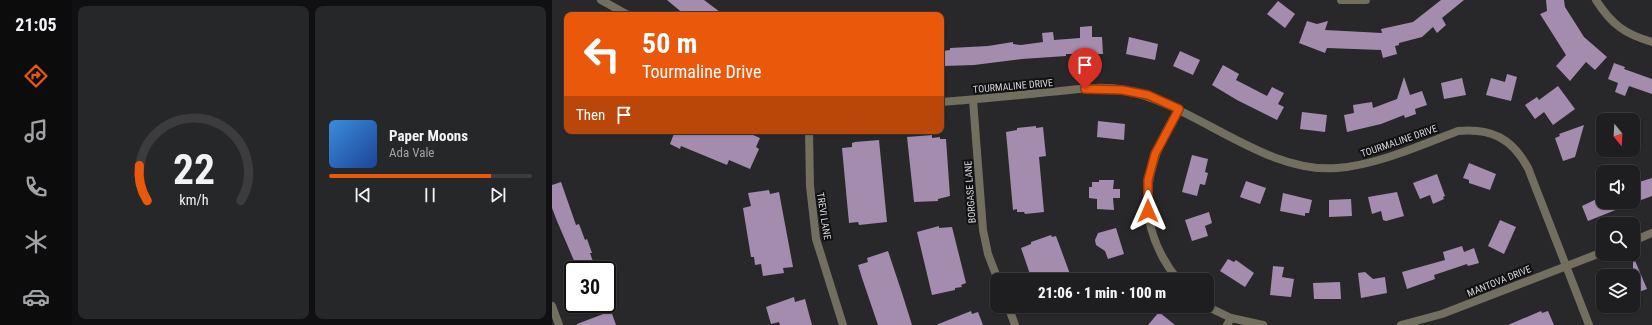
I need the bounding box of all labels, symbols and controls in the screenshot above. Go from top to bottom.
text: 21:05 [15,14,57,35]
text: 50 m [642,27,698,60]
icon: left [576,28,628,80]
pin [1068,48,1102,89]
icon: arrive [1074,54,1096,76]
text: Tourmaline Drive [642,61,761,82]
icon: directions [22,62,50,90]
street label: TOURMALINE DRIVE [973,77,1053,95]
icon: arrive [613,104,635,126]
text: Then [576,106,605,124]
north arrow [1596,113,1640,157]
map controls [1596,113,1640,313]
icon: music [22,117,50,145]
street label: TOURMALINE DRIVE [1359,123,1439,159]
text: Paper Moons [389,127,468,145]
text: 22 [172,144,215,193]
text: Ada Vale [389,145,434,160]
street label: BORGASE LANE [962,160,978,224]
button: sound [1596,165,1640,209]
icon: phone [22,173,50,201]
icon: previous [352,184,374,206]
icon: pause [419,184,441,206]
icon: next [487,184,509,206]
position arrow [1127,190,1169,232]
text: km/h [179,191,208,207]
street label: TREVI LANE [815,192,833,240]
button: search [1596,217,1640,261]
icon: climate [22,228,50,256]
speed limit sign: 30 [564,261,616,313]
street label: MANTOVA DRIVE [1465,263,1533,299]
button: layers [1596,269,1640,313]
icon: car [22,283,50,311]
text: 21:06 · 1 min · 100 m [1038,284,1166,302]

